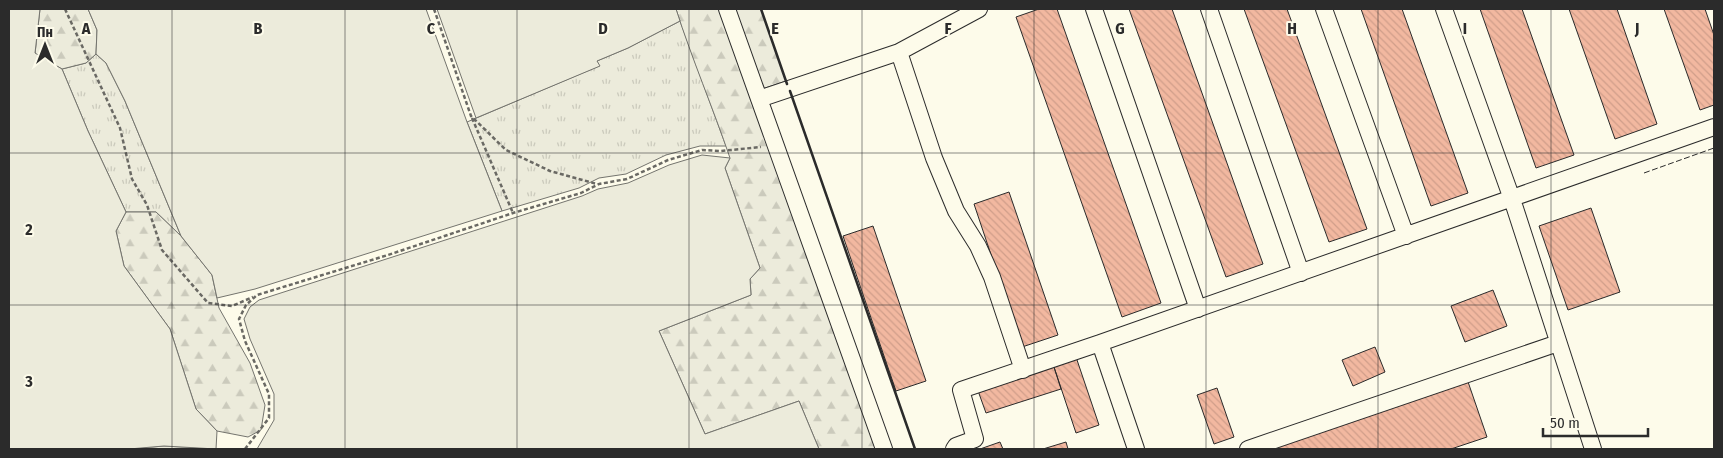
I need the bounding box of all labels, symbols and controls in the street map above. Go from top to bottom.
text: A [81,19,91,38]
text: B [254,19,263,38]
text: C [427,19,436,38]
text: D [598,19,608,38]
text: E [771,19,779,38]
text: F [944,19,952,38]
text: G [1115,19,1125,38]
text: H [1287,19,1297,38]
text: I [1463,19,1467,38]
text: J [1634,19,1639,38]
north arrow [20,20,70,70]
text: Пн [37,24,53,41]
text: 2 [24,220,33,239]
text: 3 [24,372,33,391]
scale bar [1543,406,1648,438]
text: 50 m [1550,414,1580,432]

